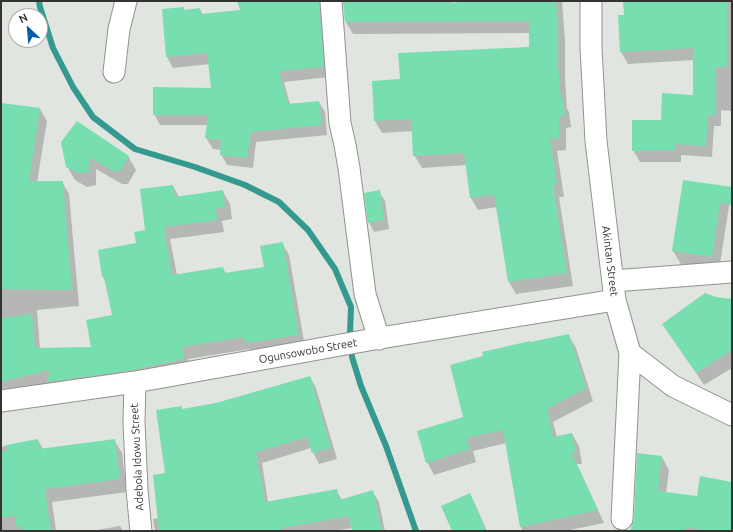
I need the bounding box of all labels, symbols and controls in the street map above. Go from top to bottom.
north arrow [8,8,48,48]
text: N [17,11,30,25]
street label: Akintan Street [599,225,621,297]
street label: Ogunsowobo Street [258,336,358,366]
street label: Adebola Idowu Street [128,403,146,511]

